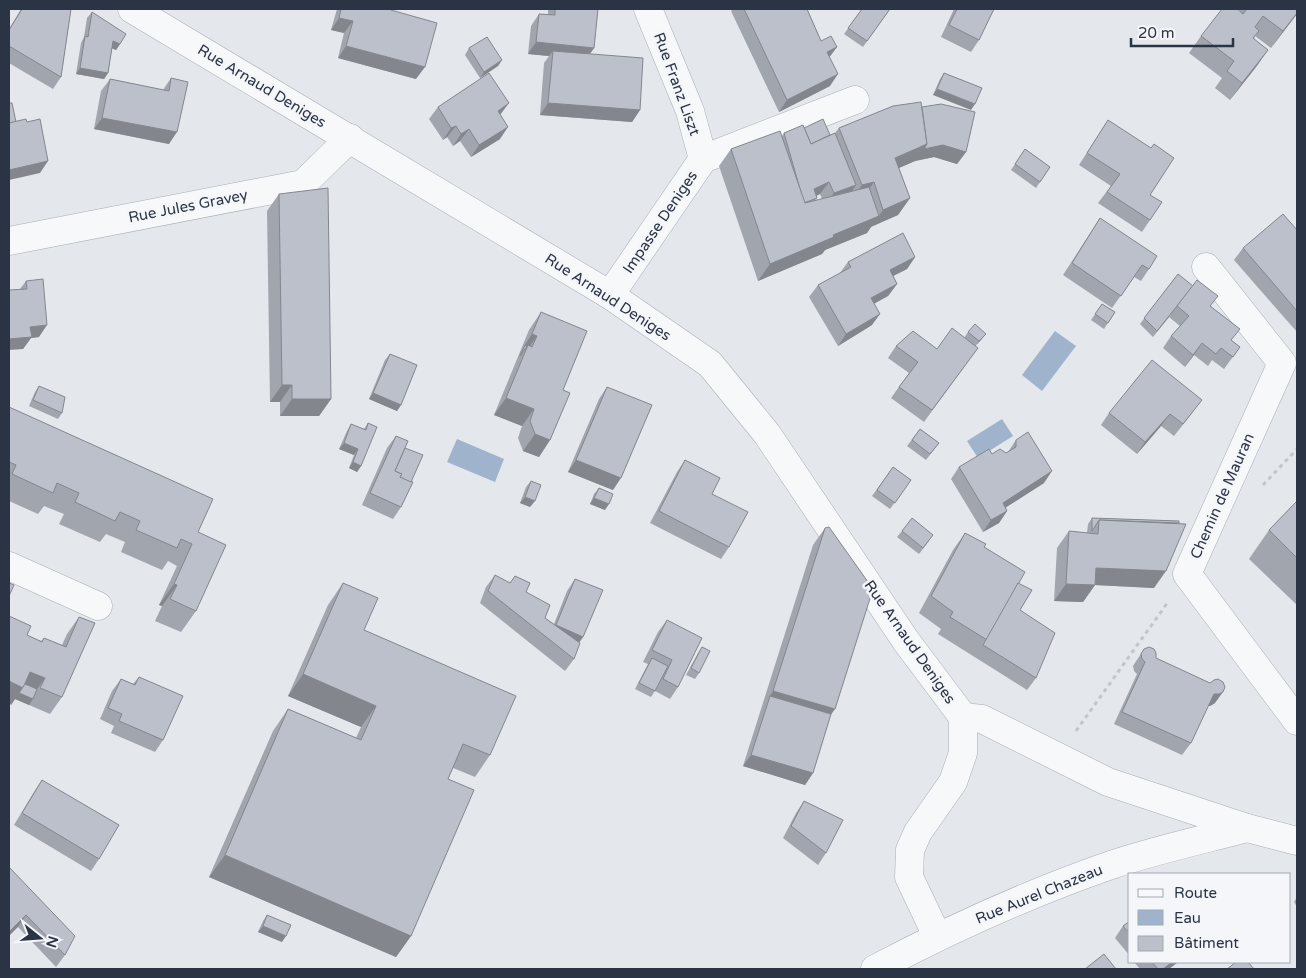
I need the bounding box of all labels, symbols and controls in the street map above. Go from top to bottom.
scale bar [1131,15,1234,47]
text: 20 m [1138,24,1175,42]
street label: Rue Franz Liszt [650,30,704,138]
street label: Rue Arnaud Deniges [195,41,329,131]
street label: Impasse Deniges [619,167,701,277]
street label: Rue Jules Gravey [127,186,249,226]
street label: Rue Arnaud Deniges [542,250,674,344]
street label: Chemin de Mauran [1186,430,1258,562]
street label: Rue Arnaud Deniges [861,577,959,707]
street label: Rue Aurel Chazeau [973,860,1105,928]
legend [1128,873,1291,963]
text: Route [1174,884,1217,902]
text: Eau [1174,909,1201,927]
north arrow [15,913,65,963]
text: N [42,934,62,950]
text: Bâtiment [1174,934,1239,952]

